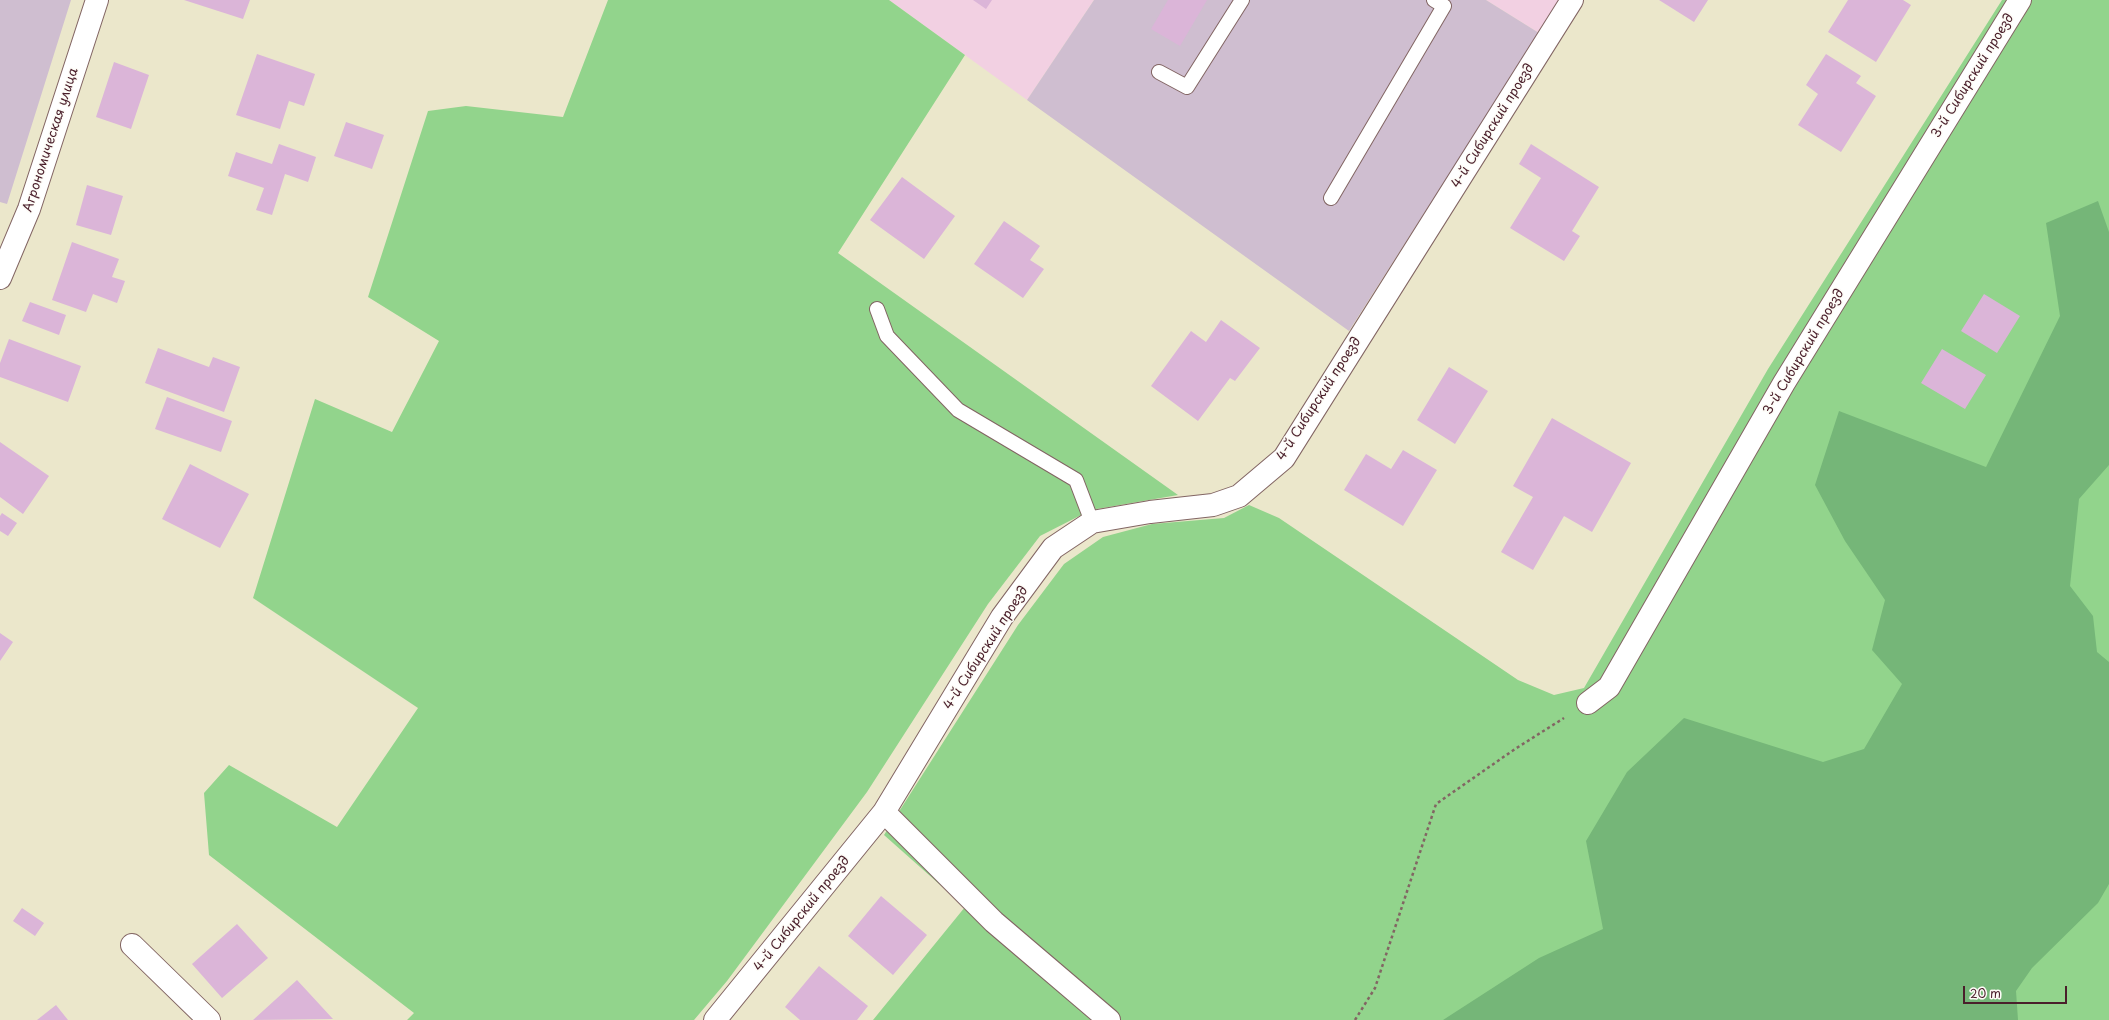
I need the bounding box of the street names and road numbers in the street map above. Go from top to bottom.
street label: 3-й Сибирский проезд [1928,11,2018,141]
street label: 4-й Сибирский проезд [1448,61,1538,191]
street label: Агрономическая улица [20,66,82,214]
street label: 3-й Сибирский проезд [1760,286,1848,418]
street label: 4-й Сибирский проезд [1273,335,1365,463]
street label: 4-й Сибирский проезд [940,584,1032,712]
street label: 4-й Сибирский проезд [751,853,853,975]

